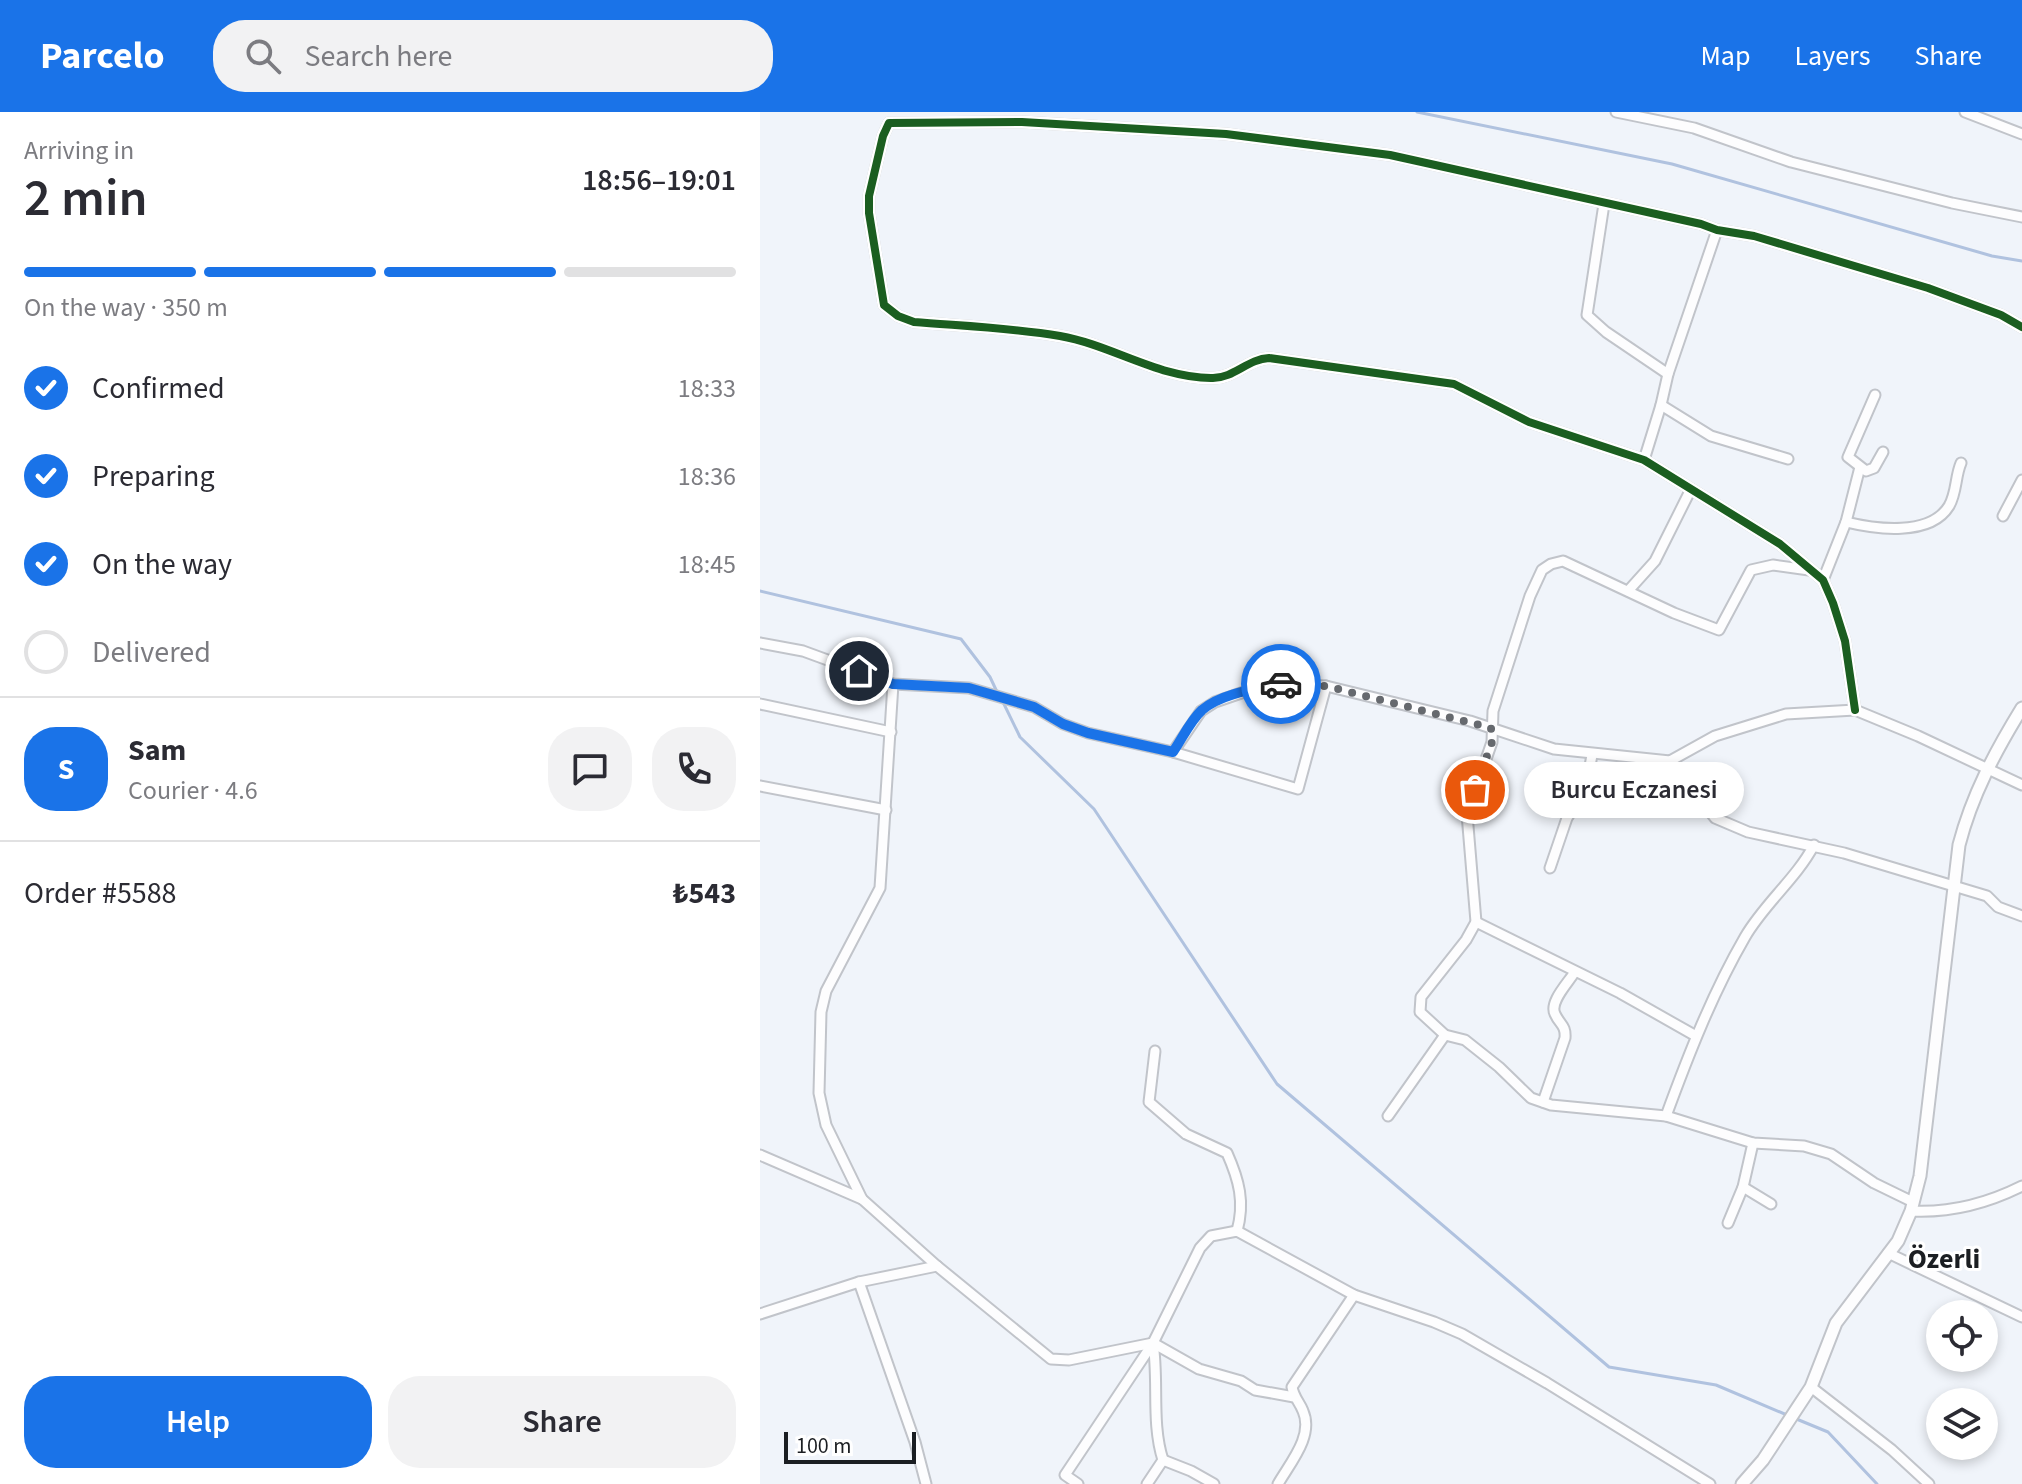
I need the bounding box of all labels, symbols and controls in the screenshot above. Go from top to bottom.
search box [213,20,773,92]
text: Parcelo [40,29,165,83]
icon: search [241,34,285,78]
text: Search here [305,35,452,78]
text: Map [1700,36,1750,76]
text: Layers [1794,36,1870,76]
text: Share [1914,36,1982,76]
text: Arriving in [24,132,134,169]
text: 18:56–19:01 [582,159,736,202]
text: 2 min [24,162,148,236]
text: On the way · 350 m [24,289,228,326]
icon: check [24,366,68,410]
text: Confirmed [92,367,225,410]
text: 18:33 [678,370,736,407]
icon: check [24,454,68,498]
text: Preparing [92,455,215,498]
text: 18:36 [678,458,736,495]
icon: check [24,542,68,586]
text: On the way [92,543,232,586]
text: 18:45 [678,546,736,583]
text: Delivered [92,631,211,674]
pin [825,637,893,705]
courier [1241,644,1321,724]
icon: home [837,649,881,693]
icon: car [1259,662,1303,706]
button: chat [548,727,632,811]
button: phone [652,727,736,811]
text: Sam [128,729,186,772]
text: S [58,748,74,791]
pin [1441,756,1509,824]
callout: Burcu Eczanesi [1523,762,1743,818]
icon: bag [1453,768,1497,812]
text: Burcu Eczanesi [1550,771,1718,808]
text: Courier · 4.6 [128,772,258,809]
text: Order #5588 [24,872,177,915]
text: ₺543 [673,872,736,915]
district label: Özerli [1908,1239,1980,1279]
map controls [1926,1300,1998,1460]
button: locate [1926,1300,1998,1372]
button: Help [24,1376,372,1468]
button: Share [388,1376,736,1468]
button: layers [1926,1388,1998,1460]
scale bar [784,1428,916,1464]
text: 100 m [796,1430,851,1462]

